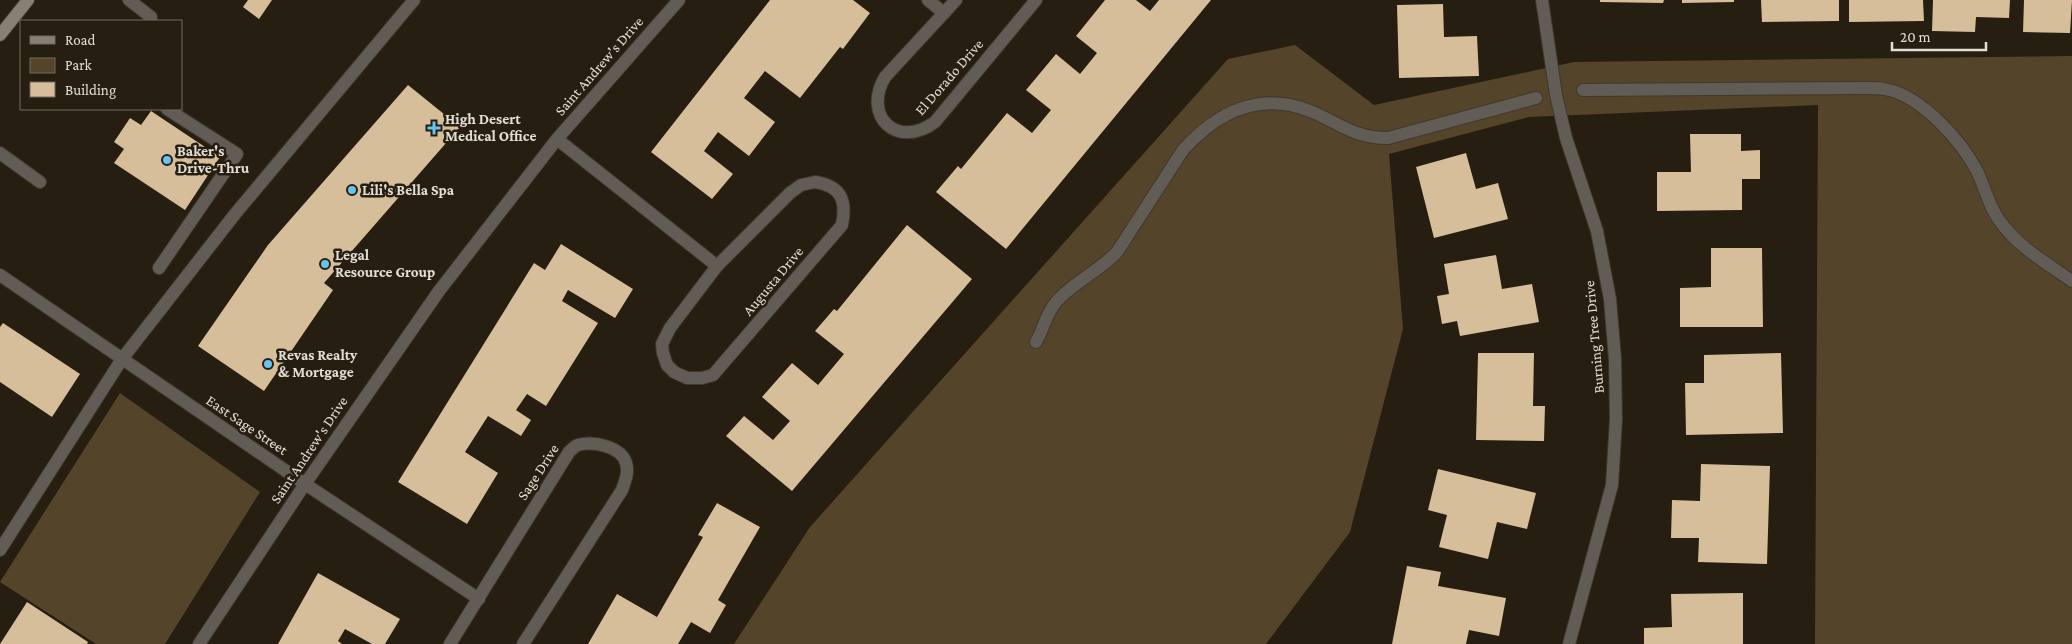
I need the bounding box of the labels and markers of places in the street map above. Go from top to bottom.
place label: High Desert Medical Office [445,111,536,144]
marker: High Desert Medical Office [427,121,441,135]
place label: Baker's Drive-Thru [177,143,250,176]
marker: Baker's Drive-Thru [161,154,173,166]
place label: Lili's Bella Spa [362,182,455,198]
marker: Lili's Bella Spa [346,184,358,196]
place label: Legal Resource Group [335,247,435,280]
marker: Legal Resource Group [319,258,331,270]
place label: Revas Realty & Mortgage [278,347,358,380]
marker: Revas Realty & Mortgage [262,358,274,370]

